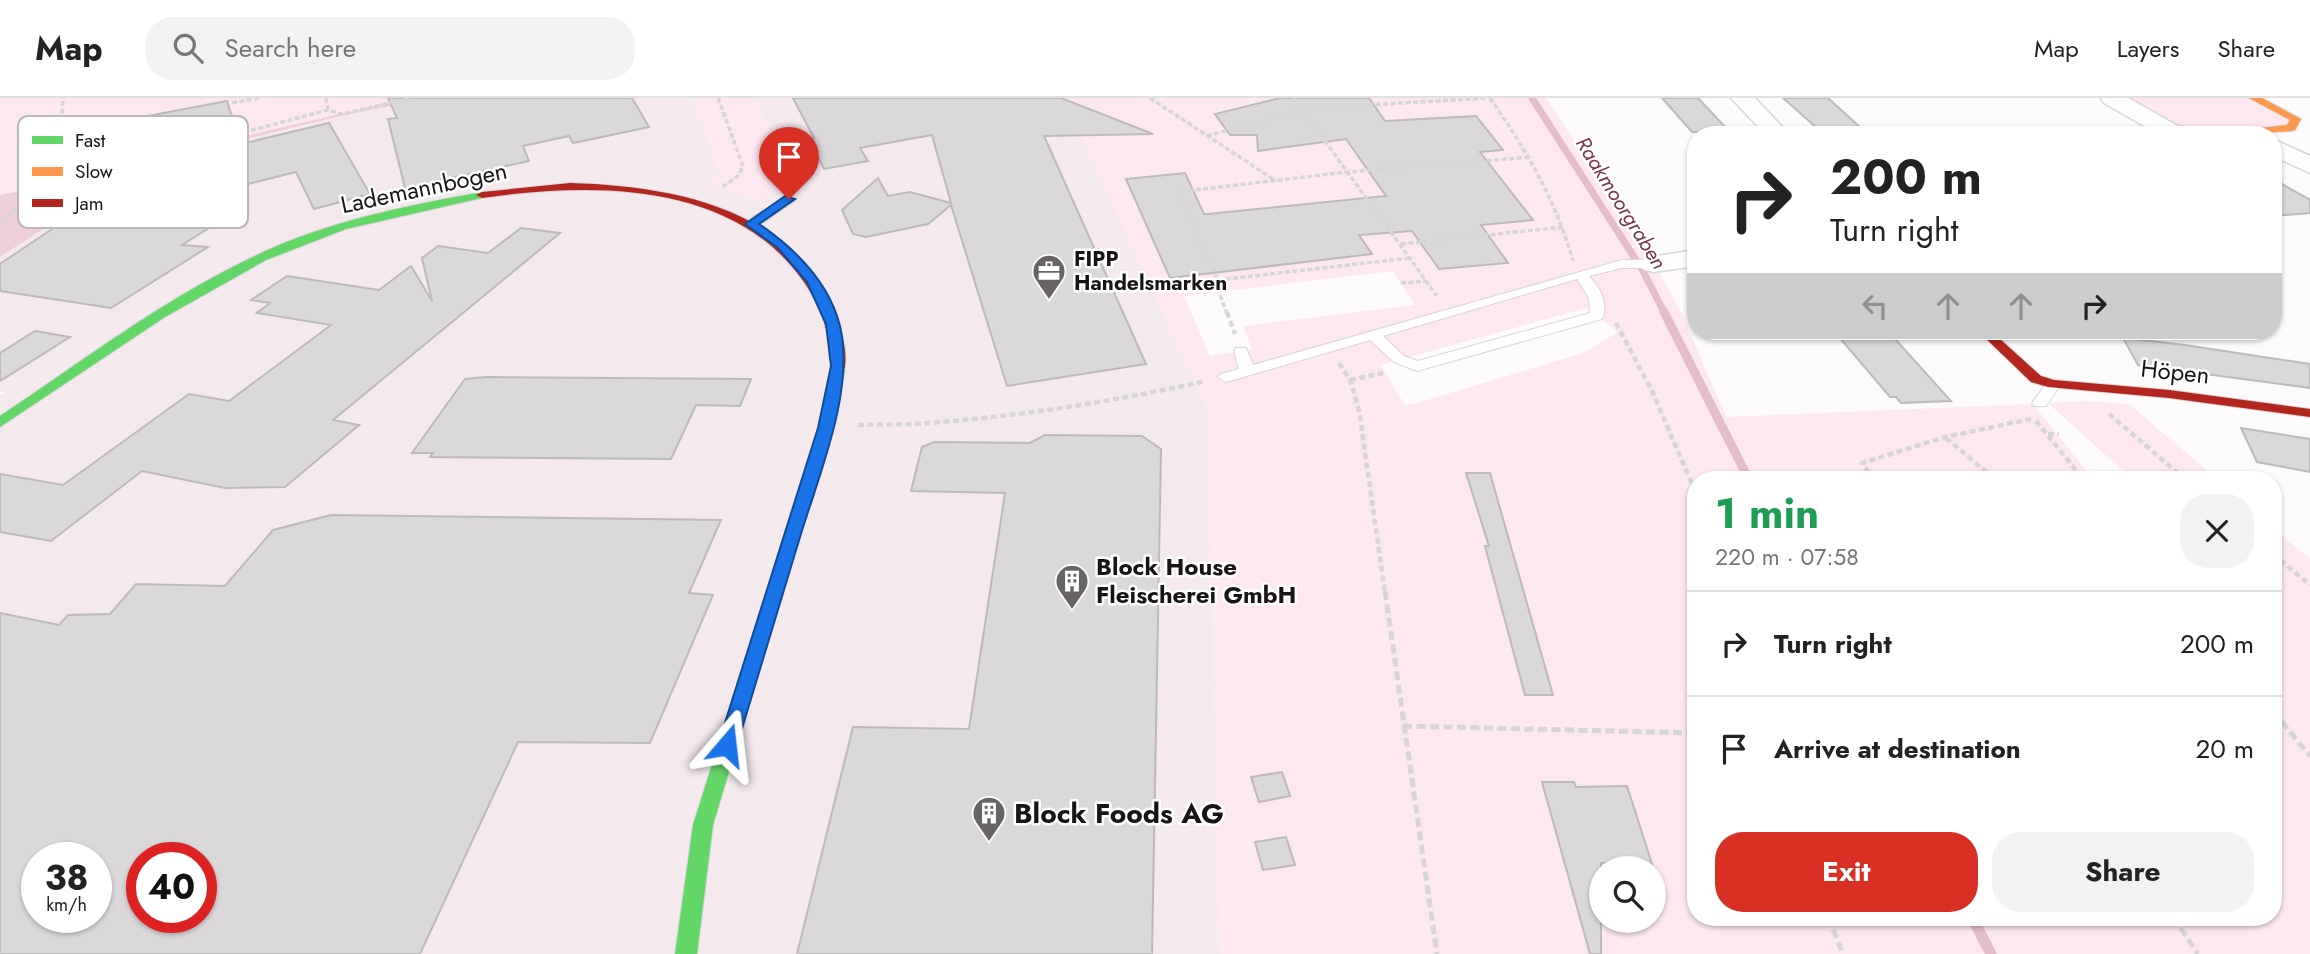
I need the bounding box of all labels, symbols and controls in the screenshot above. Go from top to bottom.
search box [145,17,635,80]
text: Map [35,25,103,72]
icon: search [169,29,207,67]
text: Search here [225,29,356,67]
text: Map [2034,31,2079,66]
text: Layers [2117,31,2179,66]
text: Share [2217,31,2275,66]
legend [18,116,248,228]
text: Fast [75,127,106,154]
pin [759,127,819,199]
water label: Raakmoorgraben [1568,131,1674,275]
icon: arrive [770,138,808,176]
text: 200 m [1830,142,1982,212]
street label: Lademannbogen [337,153,510,222]
icon: right [1715,154,1806,245]
text: Slow [75,158,113,185]
text: Jam [72,190,104,217]
text: Turn right [1830,207,1959,253]
place label: FIPP Handelsmarken [1074,244,1227,298]
office icon: FIPP Handelsmarken [1030,252,1068,301]
icon: left [1856,287,1894,325]
icon: ahead [1929,287,1967,325]
icon: ahead [2002,287,2040,325]
icon: right [2075,287,2113,325]
street label: Höpen [2139,350,2211,393]
text: 1 min [1715,483,1819,544]
button: close [2180,494,2254,568]
text: 220 m · 07:58 [1715,540,1859,574]
place label: Block House Fleischerei GmbH [1096,549,1296,612]
building icon: Block House Fleischerei GmbH [1053,562,1091,611]
icon: right [1715,625,1753,663]
text: Turn right [1774,625,1892,663]
text: 200 m [2180,625,2254,663]
position arrow [690,708,764,782]
icon: arrive [1715,730,1753,768]
text: Arrive at destination [1774,730,2021,768]
text: 20 m [2196,730,2254,768]
place label: Block Foods AG [1014,793,1224,834]
building icon: Block Foods AG [970,794,1008,843]
button: Exit [1715,832,1978,912]
button: Share [1992,832,2254,912]
speed limit sign: 40 [126,842,217,933]
text: 38 [45,853,88,903]
map controls [1589,856,1666,933]
button: search [1589,856,1666,933]
text: km/h [46,892,87,918]

